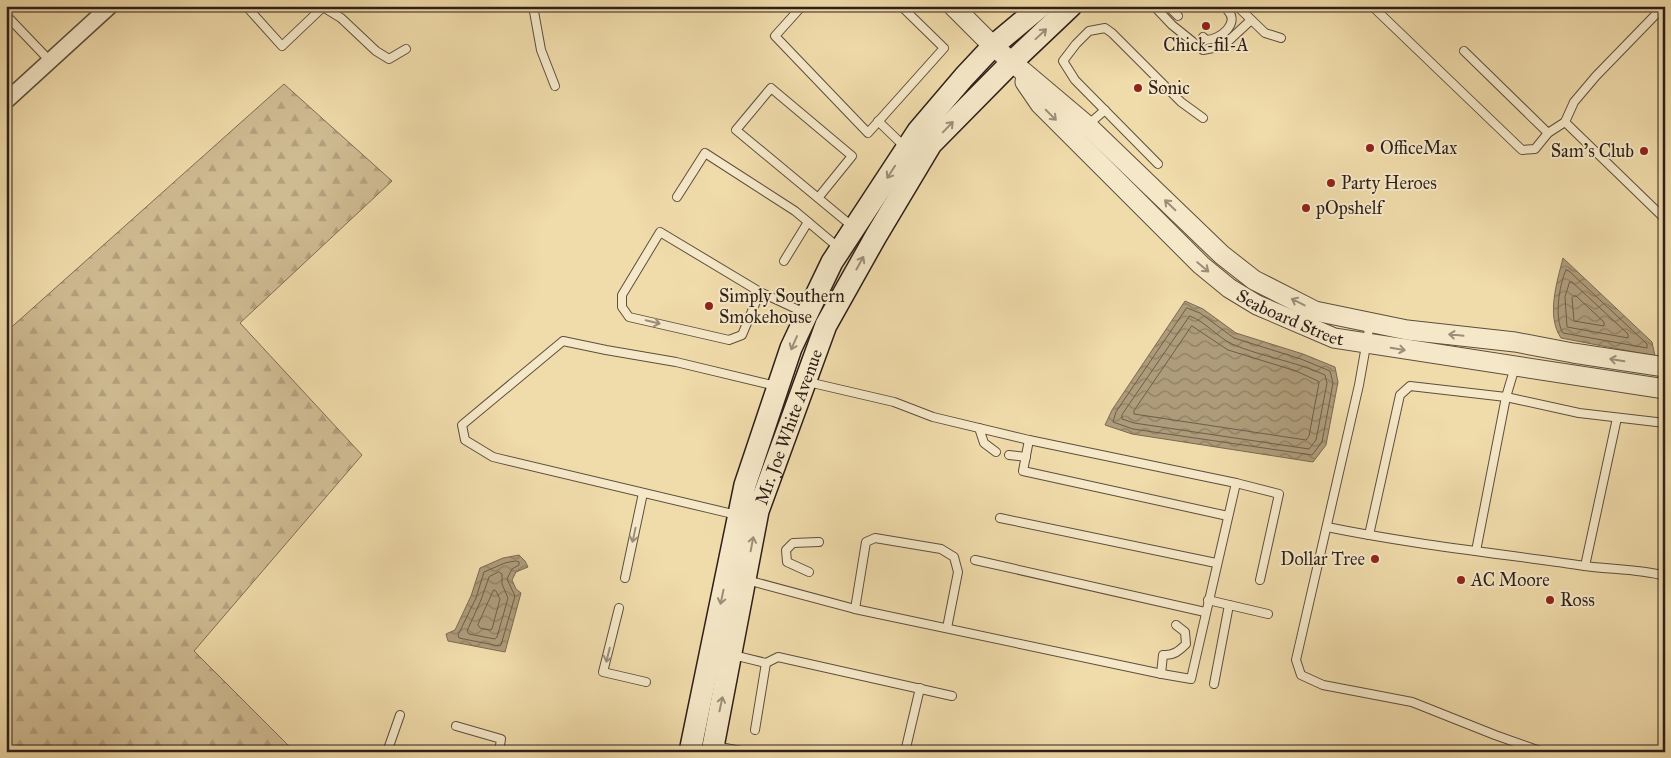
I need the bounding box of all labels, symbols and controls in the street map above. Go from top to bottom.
marker: Chick-fil-A [1200,20,1212,32]
one-way arrow [1035,28,1047,40]
place label: Chick-fil-A [1163,34,1249,56]
place label: Sonic [1148,77,1190,99]
marker: Sonic [1132,82,1144,94]
one-way arrow [1045,109,1057,122]
one-way arrow [942,121,954,134]
place label: OfficeMax [1380,137,1457,159]
place label: Sam's Club [1551,140,1634,162]
marker: OfficeMax [1364,142,1376,154]
marker: Sam's Club [1638,145,1650,157]
one-way arrow [886,165,896,179]
place label: Party Heroes [1341,172,1437,194]
marker: Party Heroes [1325,177,1337,189]
place label: pOpshelf [1315,197,1386,219]
one-way arrow [1163,199,1176,211]
marker: pOpshelf [1300,202,1312,214]
one-way arrow [856,257,866,271]
one-way arrow [1197,261,1210,273]
street label: Seaboard Street [1232,284,1346,350]
place label: Simply Southern Smokehouse [719,285,845,328]
one-way arrow [1291,297,1306,307]
marker: Simply Southern Smokehouse [703,300,715,312]
one-way arrow [645,318,661,327]
one-way arrow [1448,330,1464,340]
one-way arrow [788,335,798,350]
one-way arrow [1390,344,1406,354]
street label: Mr. Joe White Avenue [750,346,827,508]
one-way arrow [1609,354,1625,364]
one-way arrow [629,527,638,543]
one-way arrow [747,537,757,553]
place label: Dollar Tree [1280,548,1365,570]
marker: Dollar Tree [1369,553,1381,565]
place label: AC Moore [1470,569,1550,591]
marker: AC Moore [1455,574,1467,586]
one-way arrow [716,589,726,605]
place label: Ross [1560,589,1595,611]
marker: Ross [1544,594,1556,606]
one-way arrow [602,646,612,662]
one-way arrow [717,696,727,712]

